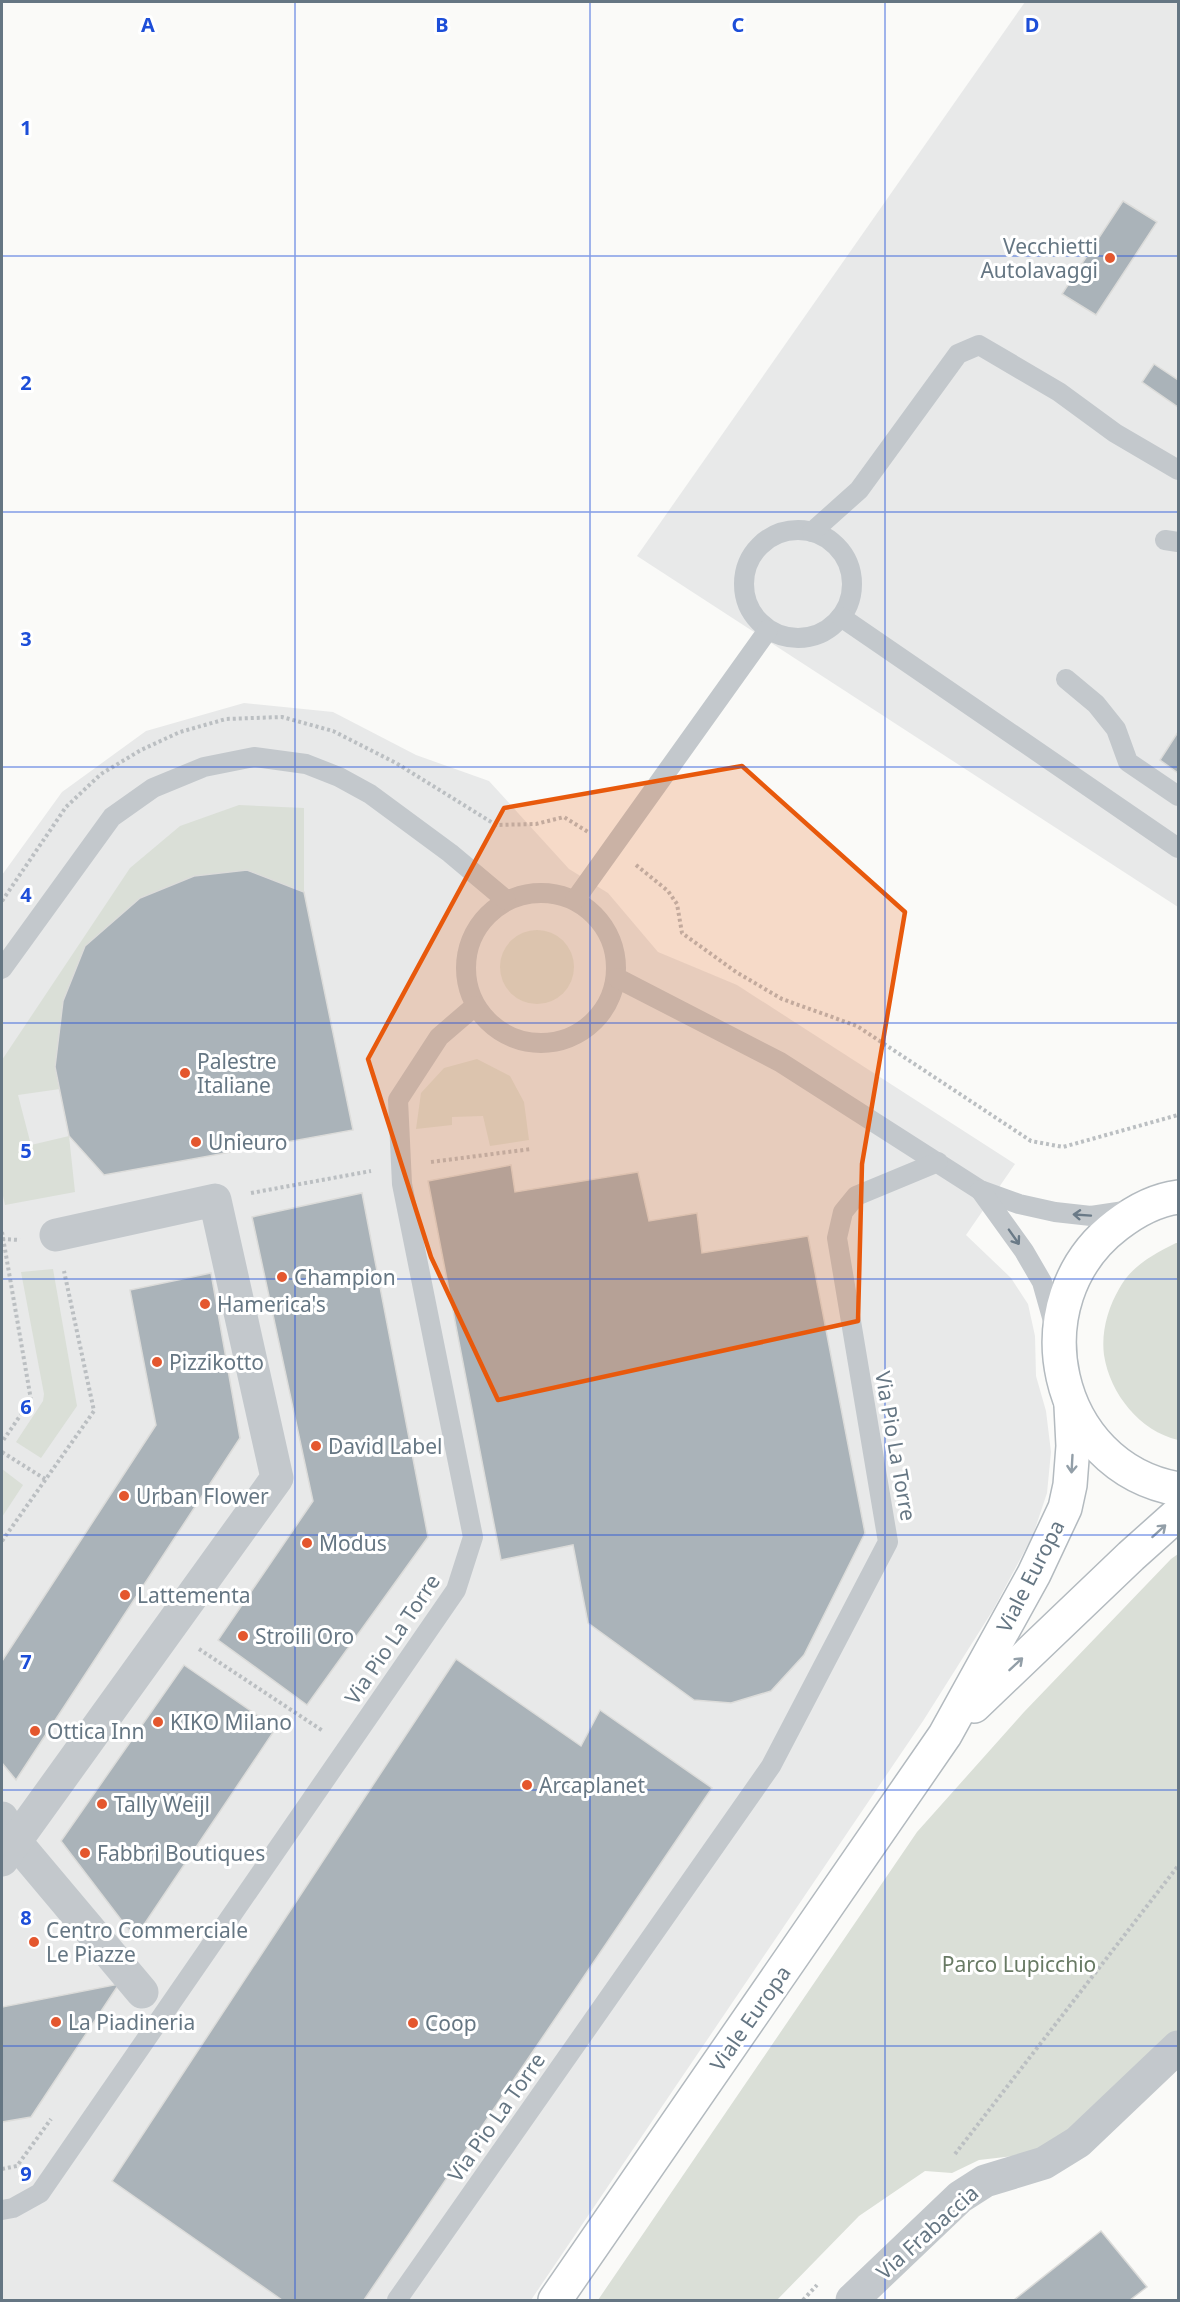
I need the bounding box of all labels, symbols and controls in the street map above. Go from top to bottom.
text: A [141,11,155,38]
text: B [435,11,449,38]
text: C [732,11,745,38]
text: D [1025,11,1039,38]
text: 1 [20,114,32,141]
place label: Vecchietti Autolavaggi [980,232,1098,284]
marker: Vecchietti Autolavaggi [1103,251,1117,265]
text: 2 [20,369,32,396]
text: 3 [20,625,32,652]
text: 4 [20,881,32,908]
place label: Palestre Italiane [197,1047,277,1099]
marker: Palestre Italiane [178,1066,192,1080]
place label: Unieuro [208,1128,288,1156]
marker: Unieuro [189,1135,203,1149]
text: 5 [20,1137,32,1164]
one-way arrow [1073,1209,1092,1220]
one-way arrow [1008,1229,1020,1245]
place label: Champion [294,1263,396,1291]
marker: Champion [275,1270,289,1284]
place label: Hamerica's [217,1290,326,1318]
marker: Hamerica's [198,1297,212,1311]
place label: Pizzikotto [169,1348,264,1376]
marker: Pizzikotto [150,1355,164,1369]
street label: Via Pio La Torre [869,1369,923,1523]
text: 6 [20,1393,32,1420]
place label: David Label [328,1432,443,1460]
marker: David Label [309,1439,323,1453]
one-way arrow [1066,1454,1077,1474]
place label: Urban Flower [136,1482,269,1510]
marker: Urban Flower [117,1489,131,1503]
street label: Viale Europa [990,1515,1070,1637]
one-way arrow [1151,1524,1166,1538]
place label: Modus [319,1529,387,1557]
marker: Modus [300,1536,314,1550]
street label: Via Pio La Torre [338,1568,446,1710]
place label: Lattementa [137,1581,251,1609]
marker: Lattementa [118,1588,132,1602]
place label: Stroili Oro [255,1622,354,1650]
marker: Stroili Oro [236,1629,250,1643]
text: 7 [20,1648,32,1675]
one-way arrow [1009,1657,1024,1671]
place label: KIKO Milano [170,1708,292,1736]
marker: KIKO Milano [151,1715,165,1729]
place label: Ottica Inn [47,1717,144,1745]
marker: Ottica Inn [28,1724,42,1738]
place label: Arcaplanet [539,1771,645,1799]
marker: Arcaplanet [520,1778,534,1792]
place label: Tally Weijl [114,1790,210,1818]
marker: Tally Weijl [95,1797,109,1811]
place label: Fabbri Boutiques [97,1839,265,1867]
marker: Fabbri Boutiques [78,1846,92,1860]
text: 8 [20,1904,32,1931]
place label: Centro Commerciale Le Piazze [46,1916,248,1968]
marker: Centro Commerciale Le Piazze [27,1935,41,1949]
park label: Parco Lupicchio [942,1950,1096,1978]
street label: Viale Europa [703,1960,797,2076]
place label: La Piadineria [68,2008,195,2036]
place label: Coop [425,2009,477,2037]
marker: La Piadineria [49,2015,63,2029]
marker: Coop [406,2016,420,2030]
street label: Via Pio La Torre [441,2047,551,2187]
text: 9 [20,2160,32,2187]
street label: Via Frabaccia [870,2179,984,2285]

